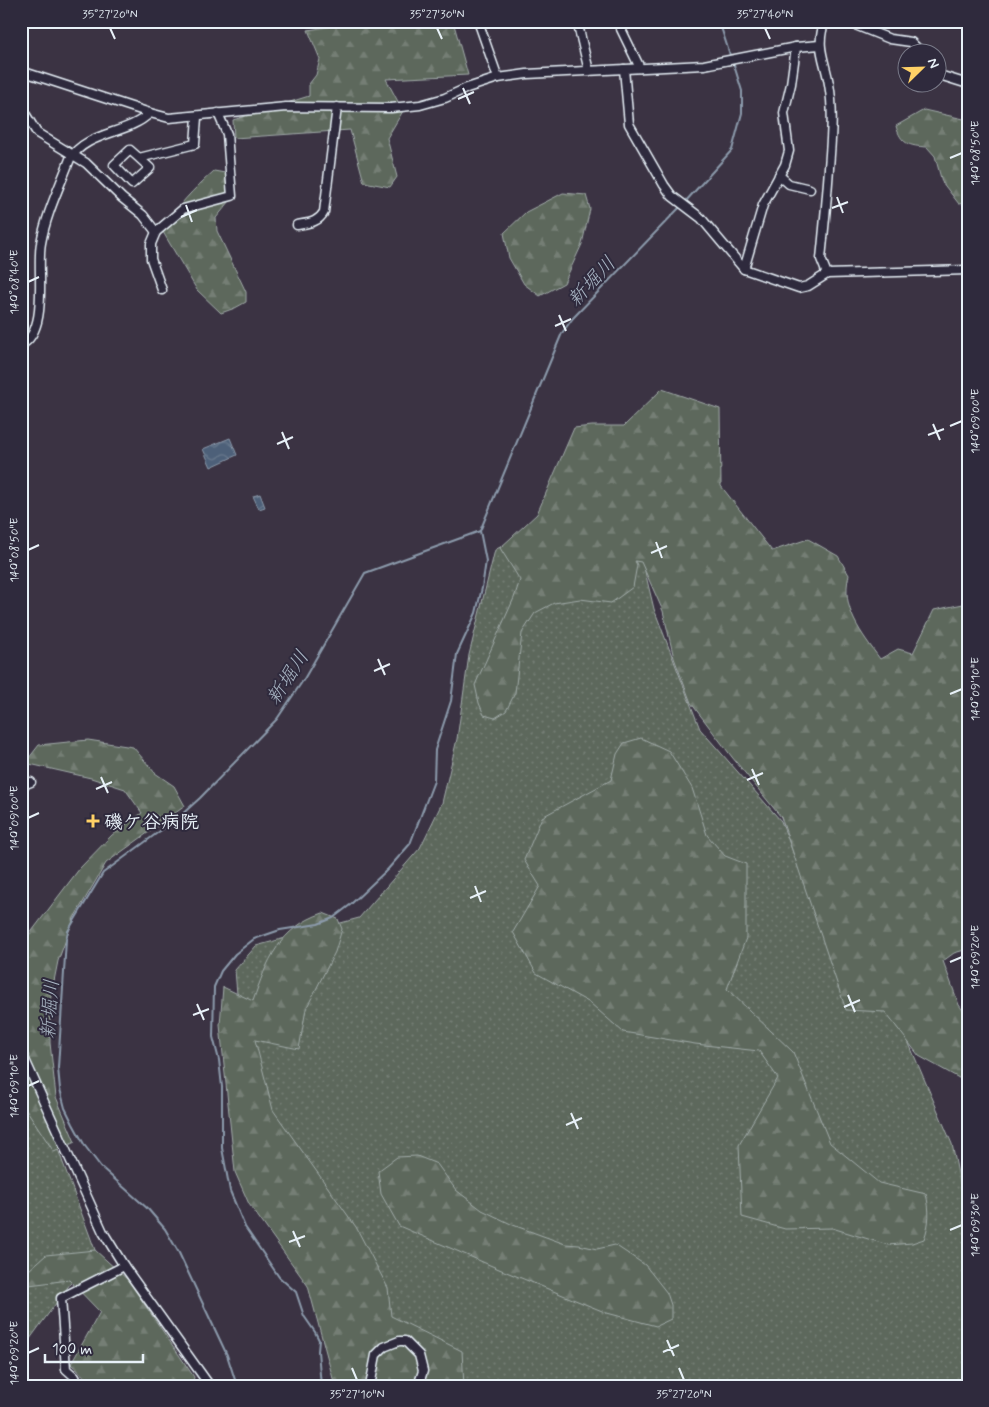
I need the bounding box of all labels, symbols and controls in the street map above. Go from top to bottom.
text: 35°27'20"N [82,7,138,23]
text: 35°27'30"N [410,7,465,23]
text: 35°27'40"N [737,7,793,23]
north arrow [896,42,946,92]
text: N [923,56,943,71]
text: 140°08'50"E [968,120,984,186]
text: 140°08'40"E [7,250,23,314]
water label: 新堀川 [562,251,622,313]
text: 140°09'00"E [968,388,984,454]
text: 140°08'50"E [7,517,23,583]
water label: 新堀川 [261,645,316,710]
text: 140°09'10"E [968,657,984,721]
text: 140°09'00"E [7,785,23,851]
place label: 磯ケ谷病院 [104,810,199,835]
marker: 磯ケ谷病院 [86,814,100,828]
text: 140°09'20"E [968,925,984,989]
water label: 新堀川 [35,978,66,1040]
text: 140°09'10"E [7,1054,23,1118]
text: 140°09'30"E [968,1193,984,1257]
text: 140°09'20"E [7,1321,23,1385]
scale bar [45,1332,142,1364]
text: 100 m [52,1340,92,1360]
text: 35°27'10"N [330,1387,384,1403]
text: 35°27'20"N [656,1387,712,1403]

